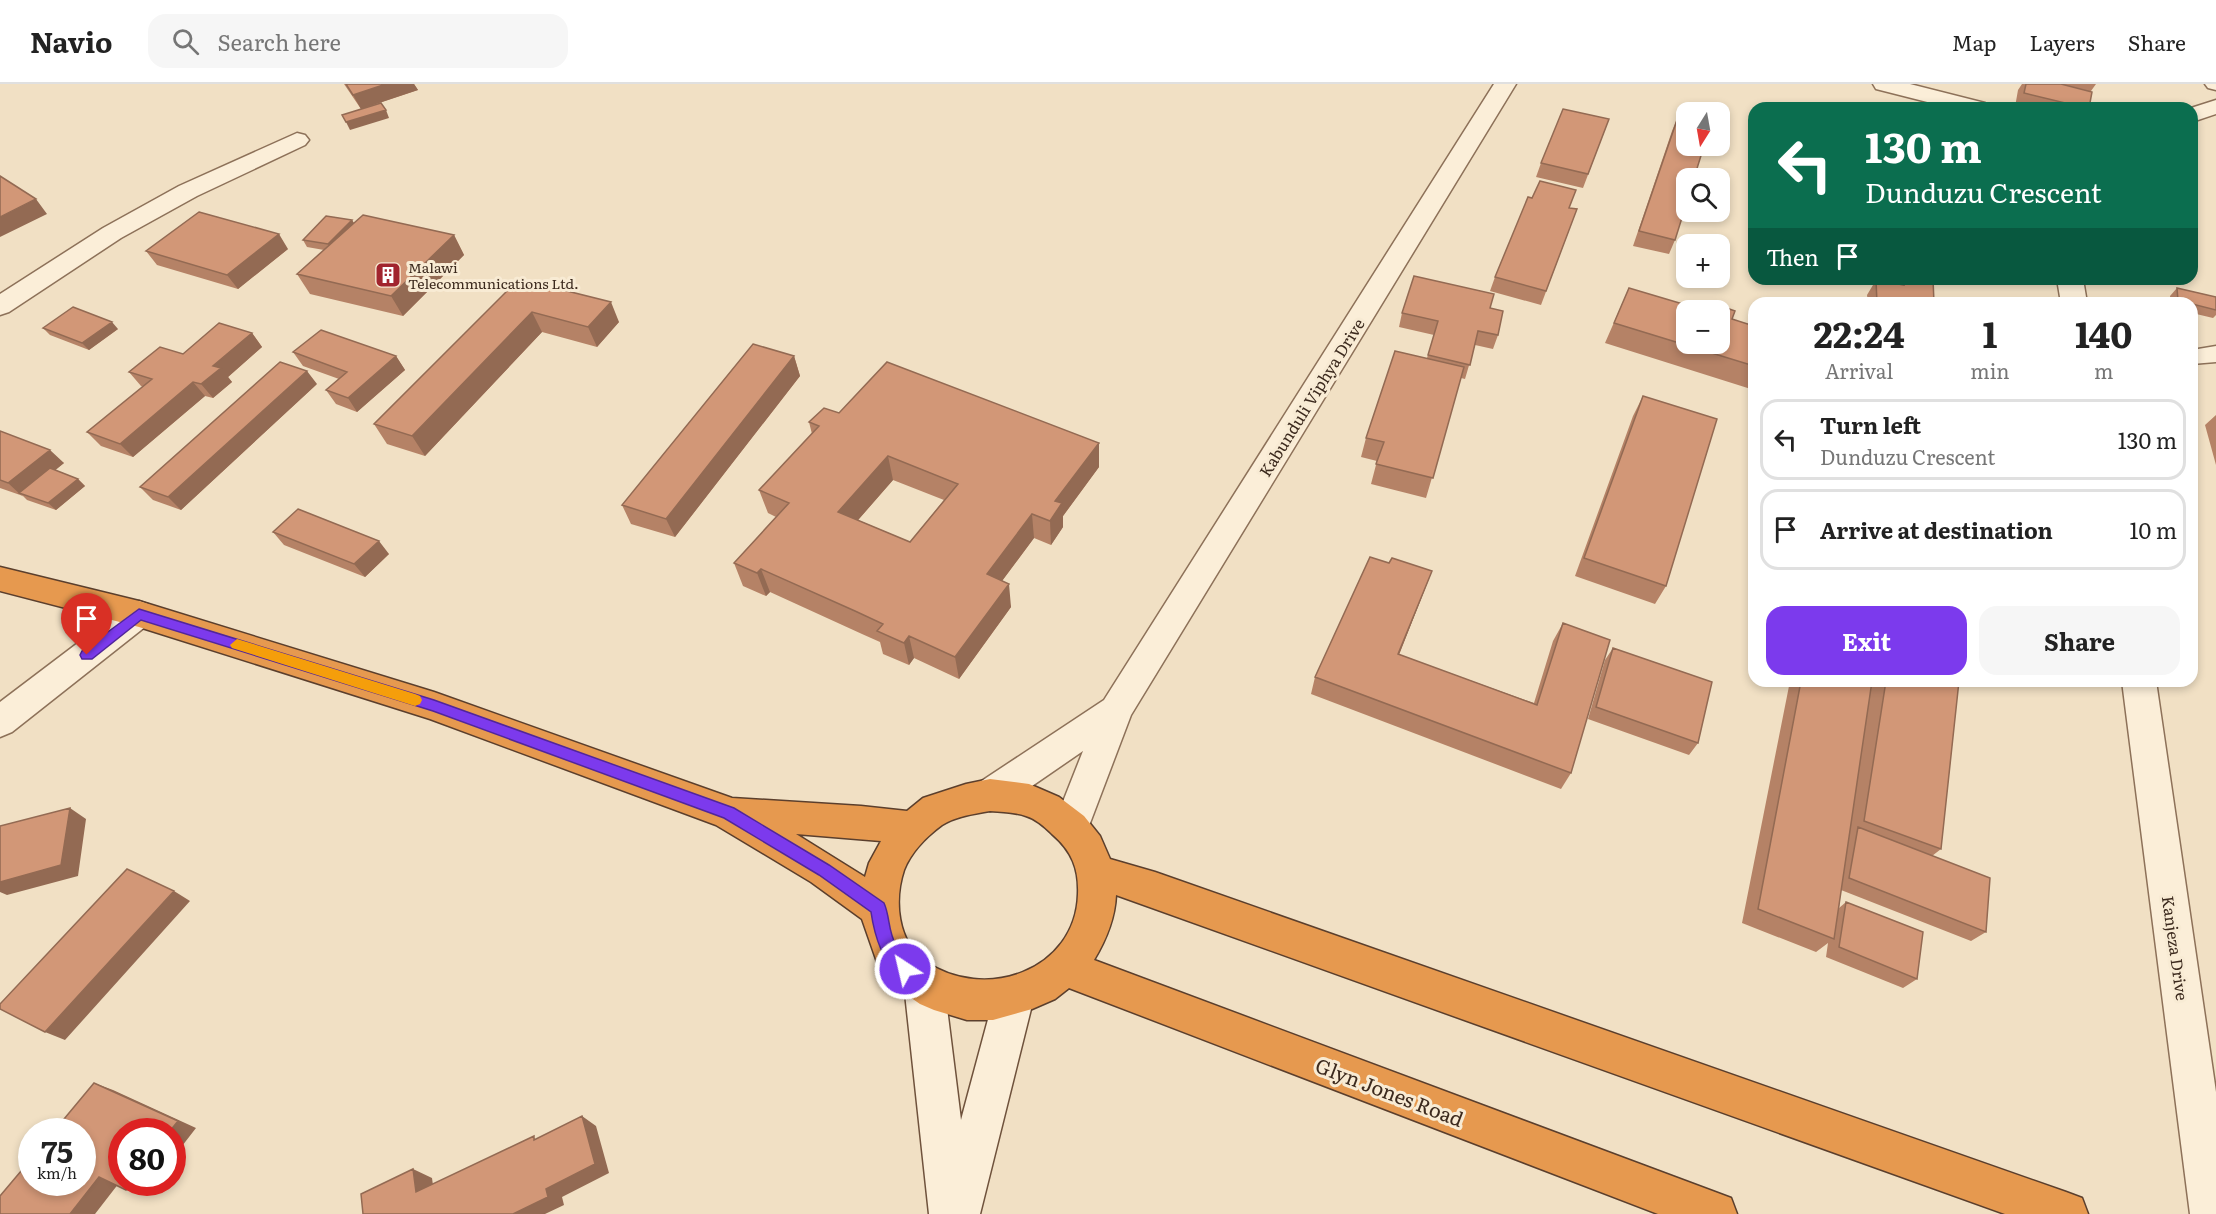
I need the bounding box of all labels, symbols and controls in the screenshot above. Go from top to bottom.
search box [148,14,568,68]
text: Navio [30,20,112,62]
icon: search [169,25,202,58]
text: Search here [217,25,341,58]
text: Map [1952,26,1997,57]
text: Layers [2030,26,2095,57]
text: Share [2128,26,2186,57]
north arrow [1676,102,1730,156]
map controls [1676,102,1730,354]
text: 130 m [1865,114,1982,176]
icon: left [1766,126,1844,204]
button: search [1676,168,1730,222]
text: Dunduzu Crescent [1865,171,2102,211]
button: + [1676,234,1730,288]
text: Then [1766,240,1819,273]
icon: arrive [1831,240,1864,273]
place label: Malawi Telecommunications Ltd. [408,257,579,293]
building icon: Malawi Telecommunications Ltd. [373,260,403,290]
button: − [1676,300,1730,354]
text: 22:24 [1813,306,1905,359]
text: 1 [1982,306,1997,359]
text: 140 [2075,306,2133,359]
street label: Kabunduli Viphya Drive [1252,313,1370,481]
text: Arrival [1825,355,1893,385]
text: min [1970,355,2010,385]
text: m [2094,355,2113,385]
text: Turn left [1820,408,1921,441]
icon: left [1769,423,1802,456]
text: 130 m [2118,423,2177,456]
text: Dunduzu Crescent [1820,441,1995,471]
icon: arrive [1769,513,1802,546]
text: Arrive at destination [1820,513,2053,546]
text: 10 m [2130,513,2177,546]
pin [61,593,112,655]
icon: arrive [70,602,103,635]
button: Exit [1766,606,1967,675]
button: Share [1979,606,2180,675]
street label: Kanjeza Drive [2157,894,2195,1002]
position arrow [873,937,937,1001]
street label: Glyn Jones Road [1312,1049,1468,1133]
speed limit sign: 80 [108,1118,186,1196]
text: 75 [41,1128,73,1172]
text: km/h [37,1161,77,1184]

